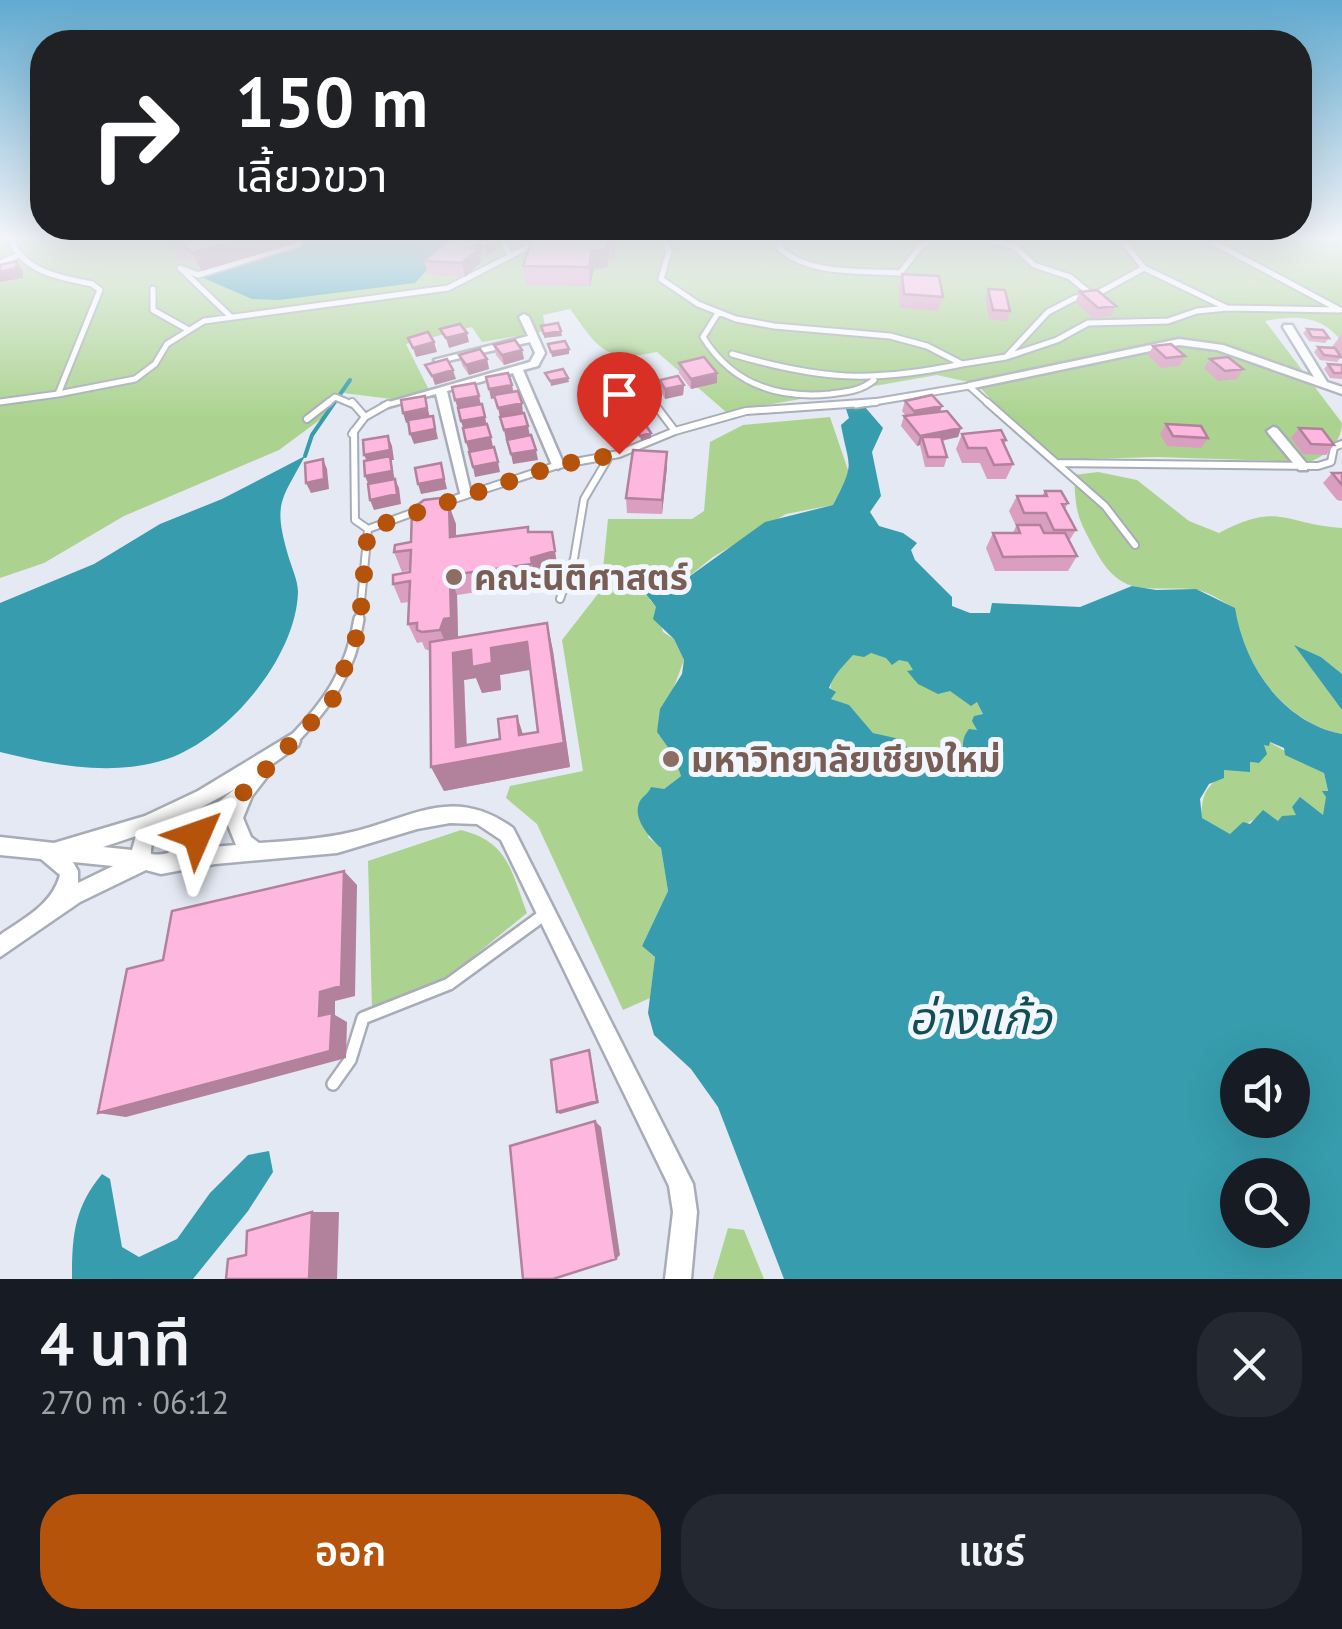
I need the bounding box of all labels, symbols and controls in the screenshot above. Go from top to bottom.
text: 150 m [235,56,428,146]
icon: right [70,70,200,200]
text: เลี้ยวขวา [235,146,387,204]
pin [577,352,662,455]
icon: arrive [592,367,647,422]
place label: คณะนิติศาสตร์ [474,554,688,600]
marker: คณะนิติศาสตร์ [443,566,465,588]
place label: มหาวิทยาลัยเชียงใหม่ [691,736,1001,782]
marker: มหาวิทยาลัยเชียงใหม่ [660,748,682,770]
position arrow [145,783,249,887]
water label: อ่างแก้ว [909,988,1053,1046]
map controls [1220,1048,1310,1248]
button: sound [1220,1048,1310,1138]
button: search [1220,1158,1310,1248]
text: 4 นาที [40,1304,191,1382]
button: close [1197,1312,1302,1417]
text: 270 m · 06:12 [40,1381,229,1423]
button: ออก [40,1494,661,1609]
button: แชร์ [681,1494,1302,1609]

